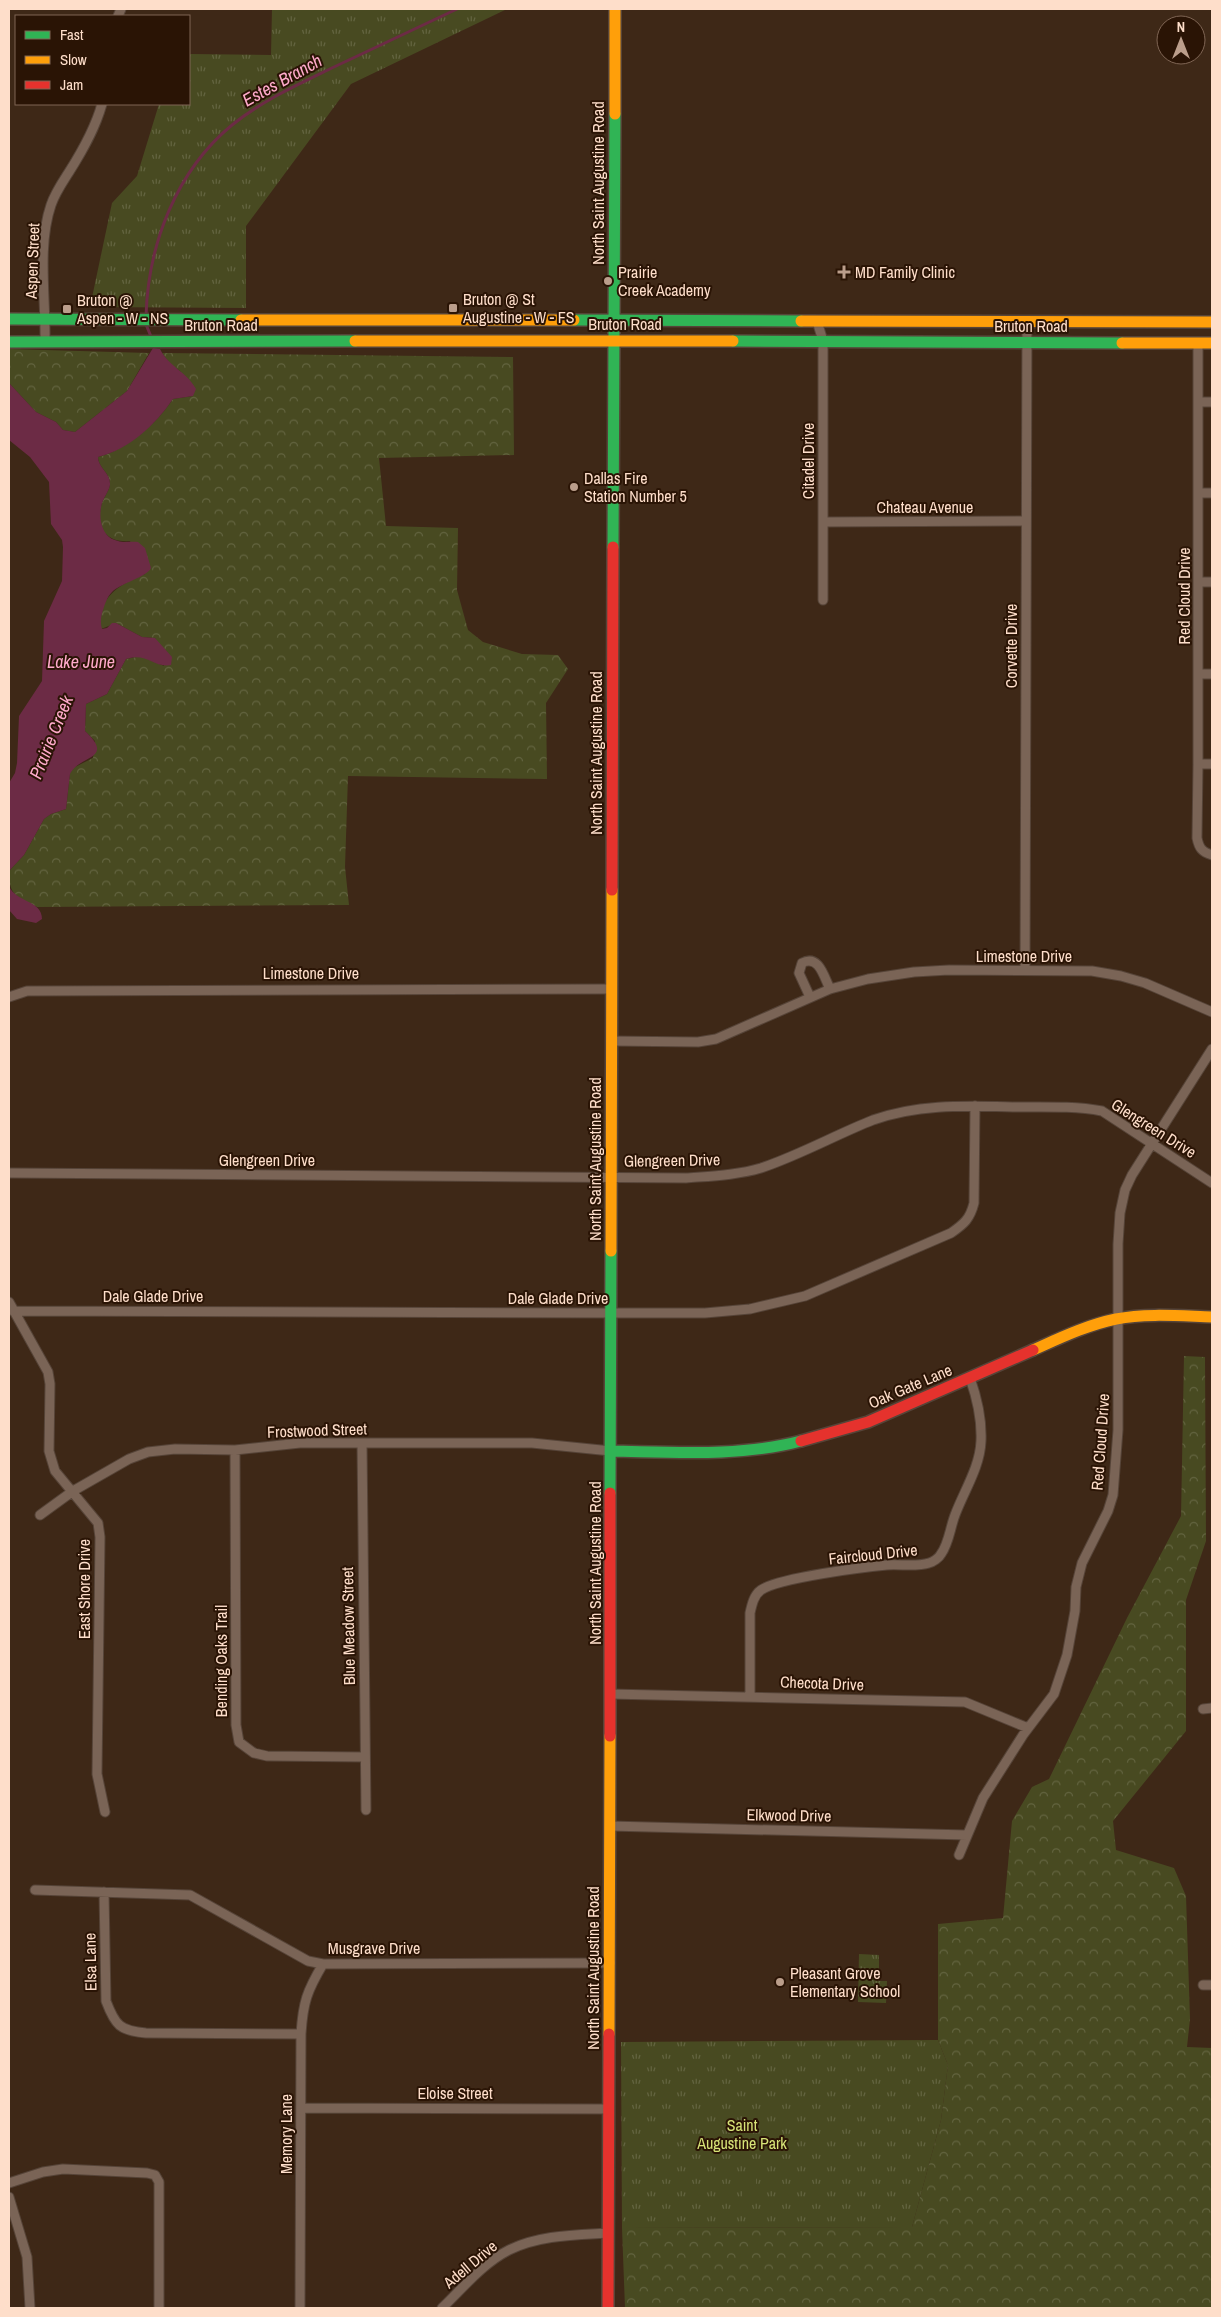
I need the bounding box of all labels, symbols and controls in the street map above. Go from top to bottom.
legend [15,15,190,105]
north arrow [1156,15,1206,65]
text: N [1177,18,1185,36]
text: Fast [60,24,84,45]
water label: Estes Branch [238,48,326,112]
text: Slow [60,49,87,70]
text: Jam [60,74,83,95]
street label: North Saint Augustine Road [587,101,609,265]
street label: Aspen Street [20,222,44,300]
place label: Prairie Creek Academy [618,261,711,301]
place label: MD Family Clinic [855,261,955,283]
marker: MD Family Clinic [837,265,851,279]
marker: Prairie Creek Academy [602,275,614,287]
place label: Bruton @ St Augustine - W - FS [462,288,575,328]
place label: Bruton @ Aspen - W - NS [76,289,168,329]
marker: Bruton @ St Augustine - W - FS [447,302,459,314]
marker: Bruton @ Aspen - W - NS [61,303,73,315]
street label: Bruton Road [588,313,662,335]
street label: Bruton Road [184,314,258,336]
street label: Bruton Road [994,315,1068,337]
street label: Citadel Drive [797,423,819,499]
place label: Dallas Fire Station Number 5 [584,467,687,507]
marker: Dallas Fire Station Number 5 [568,481,580,493]
street label: Chateau Avenue [877,496,973,518]
street label: Red Cloud Drive [1173,548,1195,644]
street label: Corvette Drive [1000,604,1022,688]
water label: Lake June [47,649,115,674]
street label: North Saint Augustine Road [585,671,607,835]
water label: Prairie Creek [23,691,79,782]
street label: Limestone Drive [976,945,1072,967]
street label: Limestone Drive [263,962,359,984]
street label: North Saint Augustine Road [584,1077,606,1241]
street label: Glengreen Drive [1107,1093,1201,1163]
street label: Glengreen Drive [624,1148,720,1172]
street label: Glengreen Drive [219,1149,315,1171]
street label: Dale Glade Drive [103,1285,203,1307]
street label: Dale Glade Drive [508,1287,608,1309]
street label: Oak Gate Lane [865,1358,955,1414]
street label: Red Cloud Drive [1086,1393,1114,1491]
street label: Frostwood Street [267,1417,368,1443]
street label: North Saint Augustine Road [584,1481,606,1645]
street label: Faircloud Drive [828,1538,918,1570]
street label: East Shore Drive [73,1539,95,1639]
street label: Blue Meadow Street [336,1566,360,1685]
street label: Bending Oaks Trail [210,1605,232,1717]
street label: Checota Drive [780,1671,864,1695]
street label: Elkwood Drive [747,1803,831,1827]
street label: North Saint Augustine Road [582,1886,604,2050]
street label: Elsa Lane [78,1933,102,1991]
street label: Musgrave Drive [328,1937,420,1959]
place label: Pleasant Grove Elementary School [790,1962,900,2002]
marker: Pleasant Grove Elementary School [774,1976,786,1988]
street label: Eloise Street [417,2082,493,2104]
street label: Memory Lane [275,2094,297,2174]
park label: Saint Augustine Park [696,2114,787,2154]
street label: Adell Drive [438,2235,502,2294]

